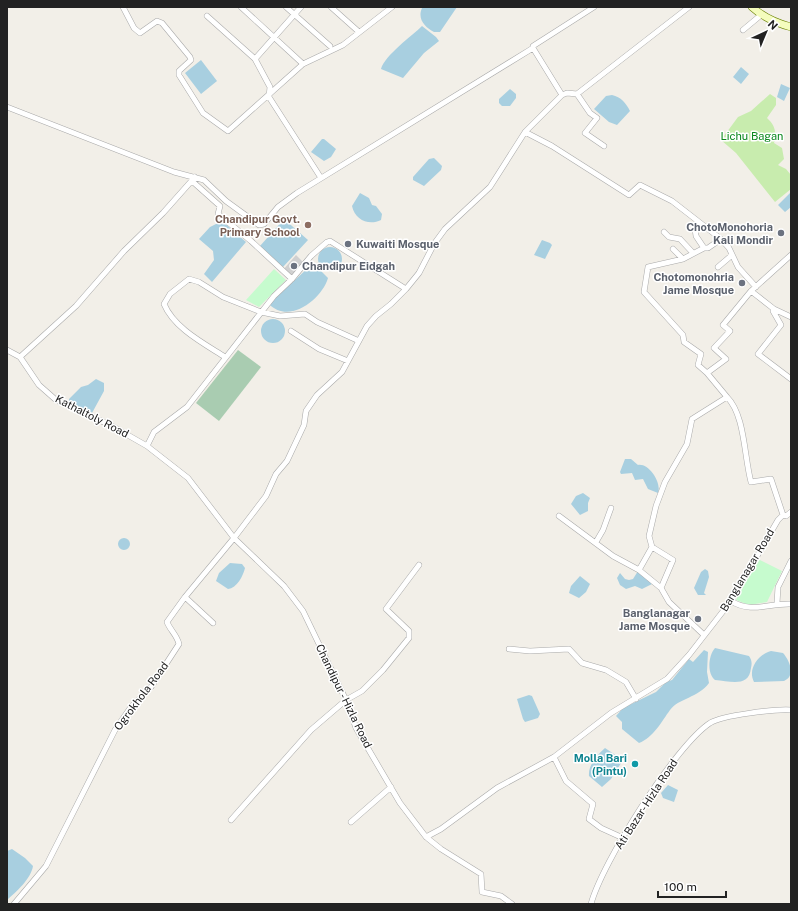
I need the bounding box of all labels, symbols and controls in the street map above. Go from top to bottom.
north arrow [746,12,786,52]
text: N [766,18,780,32]
park label: Lichu Bagan [721,130,783,142]
place label: Chandipur Govt. Primary School [215,213,300,238]
marker: Chandipur Govt. Primary School [303,220,313,230]
place label: ChotoMonohoria Kali Mondir [686,221,773,246]
marker: ChotoMonohoria Kali Mondir [776,228,786,238]
place label: Kuwaiti Mosque [356,238,439,250]
marker: Kuwaiti Mosque [343,239,353,249]
place label: Chandipur Eidgah [302,260,395,272]
marker: Chandipur Eidgah [289,261,299,271]
place label: Chotomonohria Jame Mosque [653,271,734,296]
marker: Chotomonohria Jame Mosque [737,278,747,288]
street label: Kathaltoly Road [53,392,131,440]
street label: Banglanagar Road [718,527,776,613]
place label: Banglanagar Jame Mosque [619,607,690,632]
marker: Banglanagar Jame Mosque [693,614,703,624]
street label: Chandipur - Hizla Road [314,642,374,750]
street label: Ogrokhola Road [112,660,170,732]
place label: Molla Bari (Pintu) [574,752,627,777]
street label: Ati Bazar- Hizla Road [612,757,680,851]
marker: Molla Bari (Pintu) [630,759,640,769]
scale bar [658,873,726,899]
text: 100 m [664,880,697,894]

